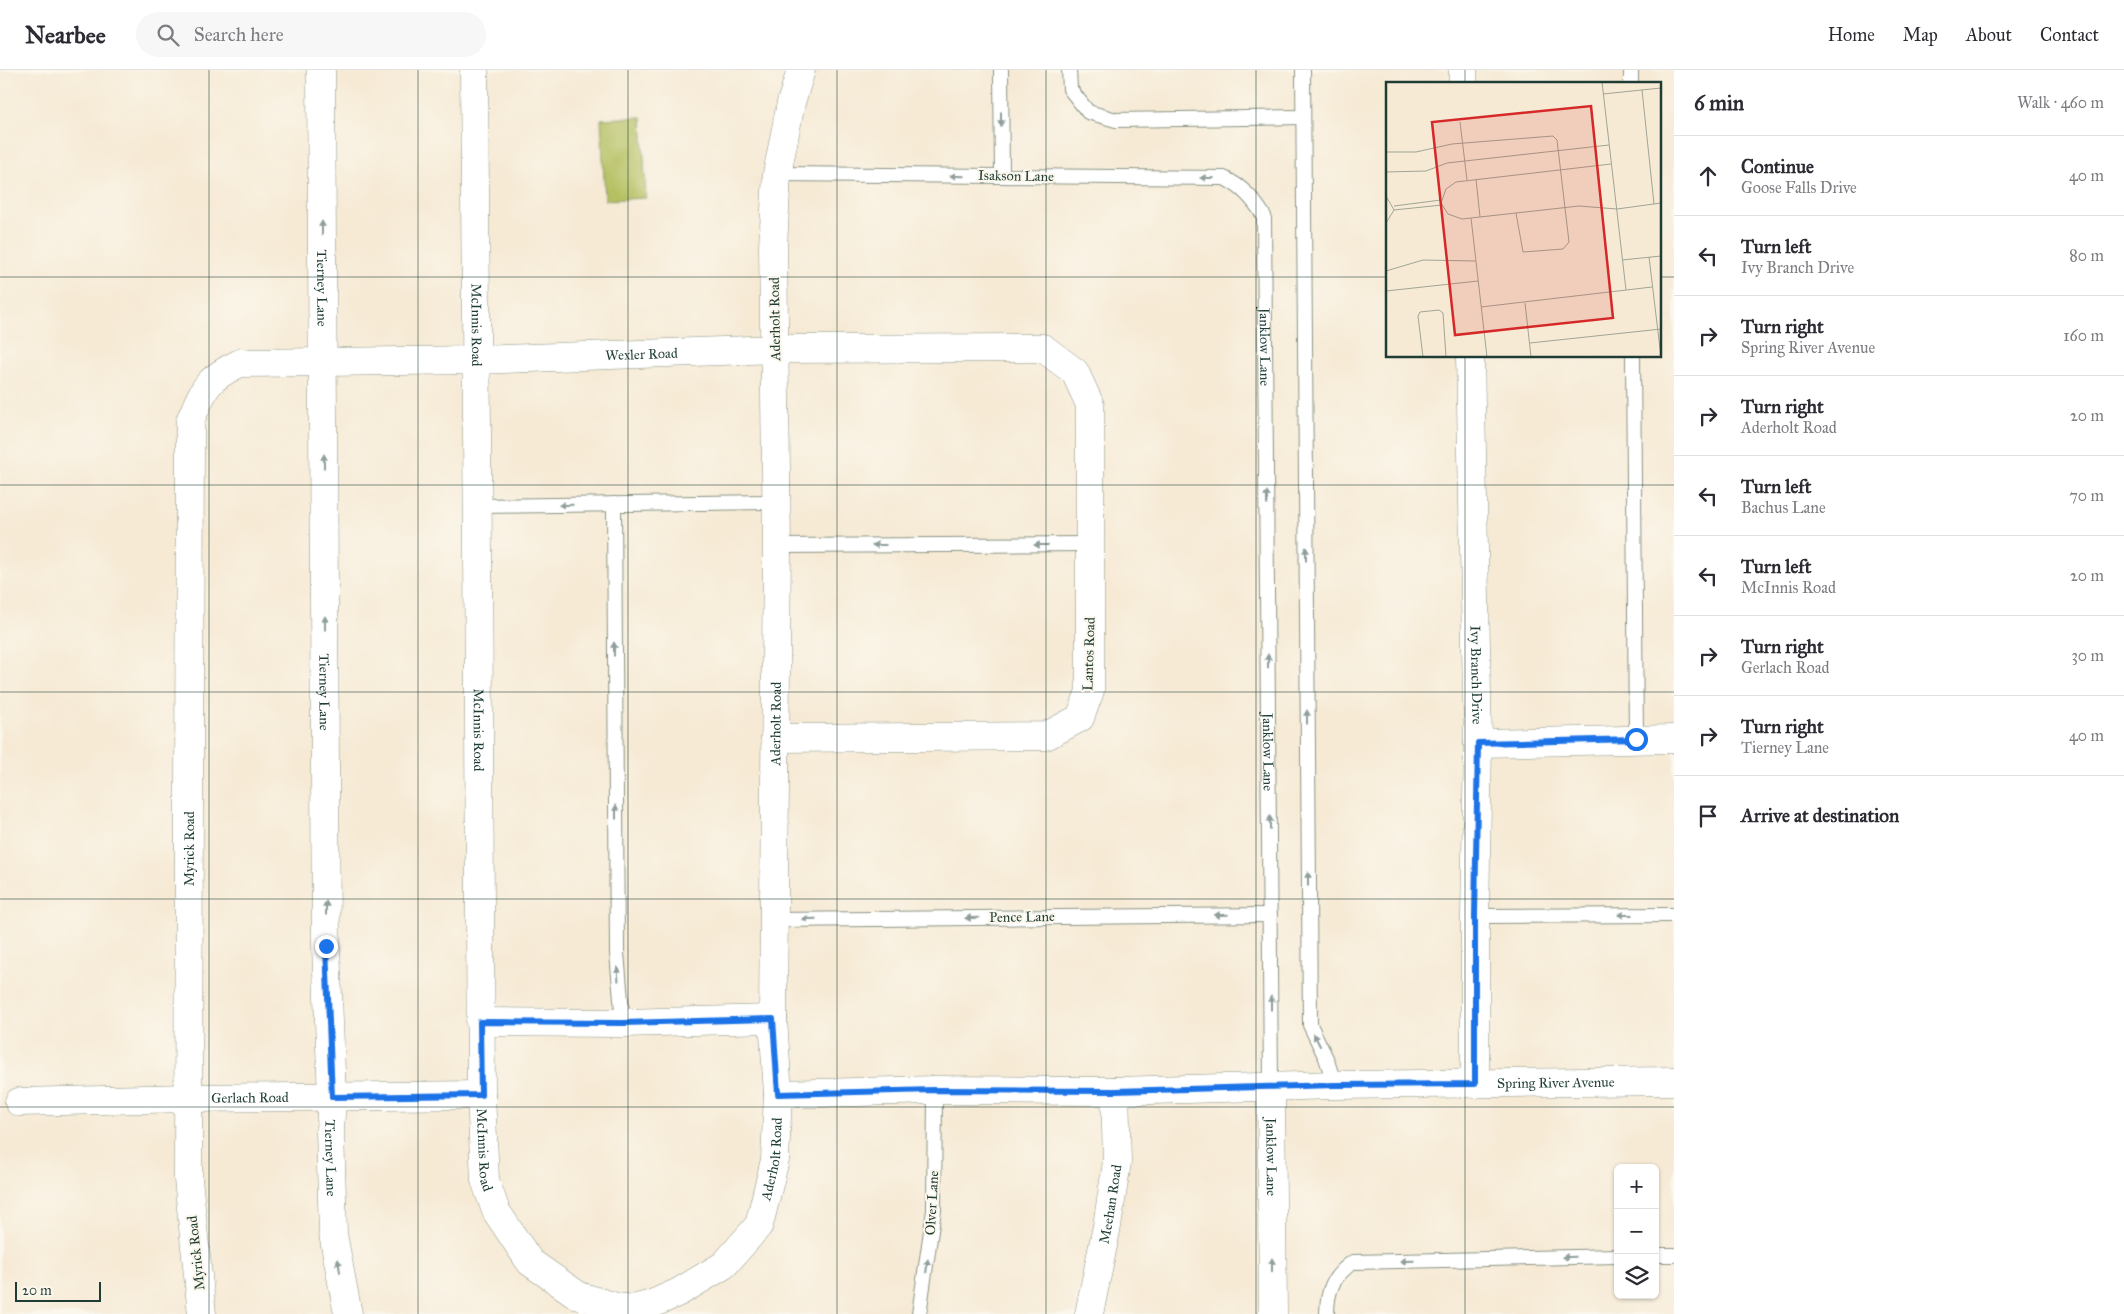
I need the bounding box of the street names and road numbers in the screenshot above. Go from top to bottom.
street label: Isakson Lane [978,167,1054,185]
street label: Tierney Lane [314,249,331,327]
street label: Aderholt Road [766,277,784,362]
street label: McInnis Road [468,283,486,367]
street label: Janklow Lane [1255,306,1274,386]
street label: Wexler Road [605,344,678,364]
street label: Lantos Road [1079,617,1099,691]
street label: Ivy Branch Drive [1467,625,1486,725]
street label: Tierney Lane [316,653,333,731]
street label: Aderholt Road [767,682,784,767]
street label: McInnis Road [470,688,488,772]
street label: Janklow Lane [1258,711,1277,791]
street label: Myrick Road [180,811,197,886]
street label: Pence Lane [989,908,1055,926]
street label: Spring River Avenue [1497,1073,1615,1092]
street label: Gerlach Road [211,1088,289,1106]
street label: McInnis Road [473,1108,497,1194]
street label: Janklow Lane [1262,1116,1280,1196]
street label: Aderholt Road [757,1117,785,1203]
street label: Tierney Lane [321,1119,340,1197]
street label: Meehan Road [1095,1163,1125,1245]
street label: Olver Lane [922,1170,942,1236]
street label: Myrick Road [184,1215,208,1291]

